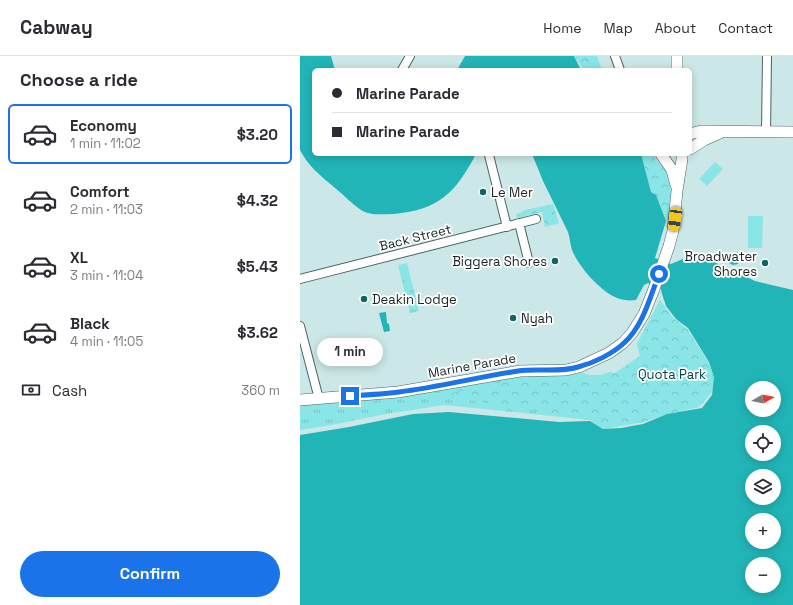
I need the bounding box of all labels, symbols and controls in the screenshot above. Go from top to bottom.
text: Cabway [20,15,93,40]
text: Home [543,19,581,37]
text: Map [603,19,633,37]
text: About [655,19,696,37]
text: Contact [718,19,773,37]
text: Choose a ride [20,68,138,91]
text: Marine Parade [356,84,460,103]
icon: car [22,116,58,152]
text: Economy [70,116,137,135]
text: Marine Parade [356,122,460,141]
text: $3.20 [237,125,278,144]
text: 1 min · 11:02 [70,135,141,152]
icon: car [22,182,58,218]
text: Comfort [70,182,130,201]
place label: Le Mer [491,184,533,201]
marker: Le Mer [478,187,488,197]
text: $4.32 [237,191,278,210]
text: 2 min · 11:03 [70,201,143,218]
car [667,206,683,232]
street label: Back Street [377,220,453,255]
icon: car [22,248,58,284]
text: XL [70,248,88,267]
place label: Broadwater Shores [684,248,757,280]
place label: Biggera Shores [452,253,547,270]
marker: Biggera Shores [550,256,560,266]
text: $5.43 [237,257,278,276]
marker: Broadwater Shores [760,258,770,268]
route start [650,265,668,283]
text: 3 min · 11:04 [70,267,143,284]
place label: Deakin Lodge [372,291,457,308]
marker: Deakin Lodge [359,294,369,304]
place label: Nyah [521,310,553,327]
marker: Nyah [508,313,518,323]
icon: car [22,314,58,350]
text: Black [70,314,110,333]
text: $3.62 [237,323,278,342]
text: 4 min · 11:05 [70,333,143,350]
callout: 1 min [317,338,383,366]
text: 1 min [334,343,366,360]
street label: Marine Parade [427,349,517,382]
park label: Quota Park [638,366,706,383]
icon: cash [20,379,42,401]
text: Cash [52,381,87,400]
north arrow [745,381,781,417]
map controls [745,381,781,593]
text: 360 m [241,382,280,399]
route end [341,387,359,405]
button: locate [745,425,781,461]
button: layers [745,469,781,505]
button: + [745,513,781,549]
button: Confirm [20,551,280,597]
button: − [745,557,781,593]

